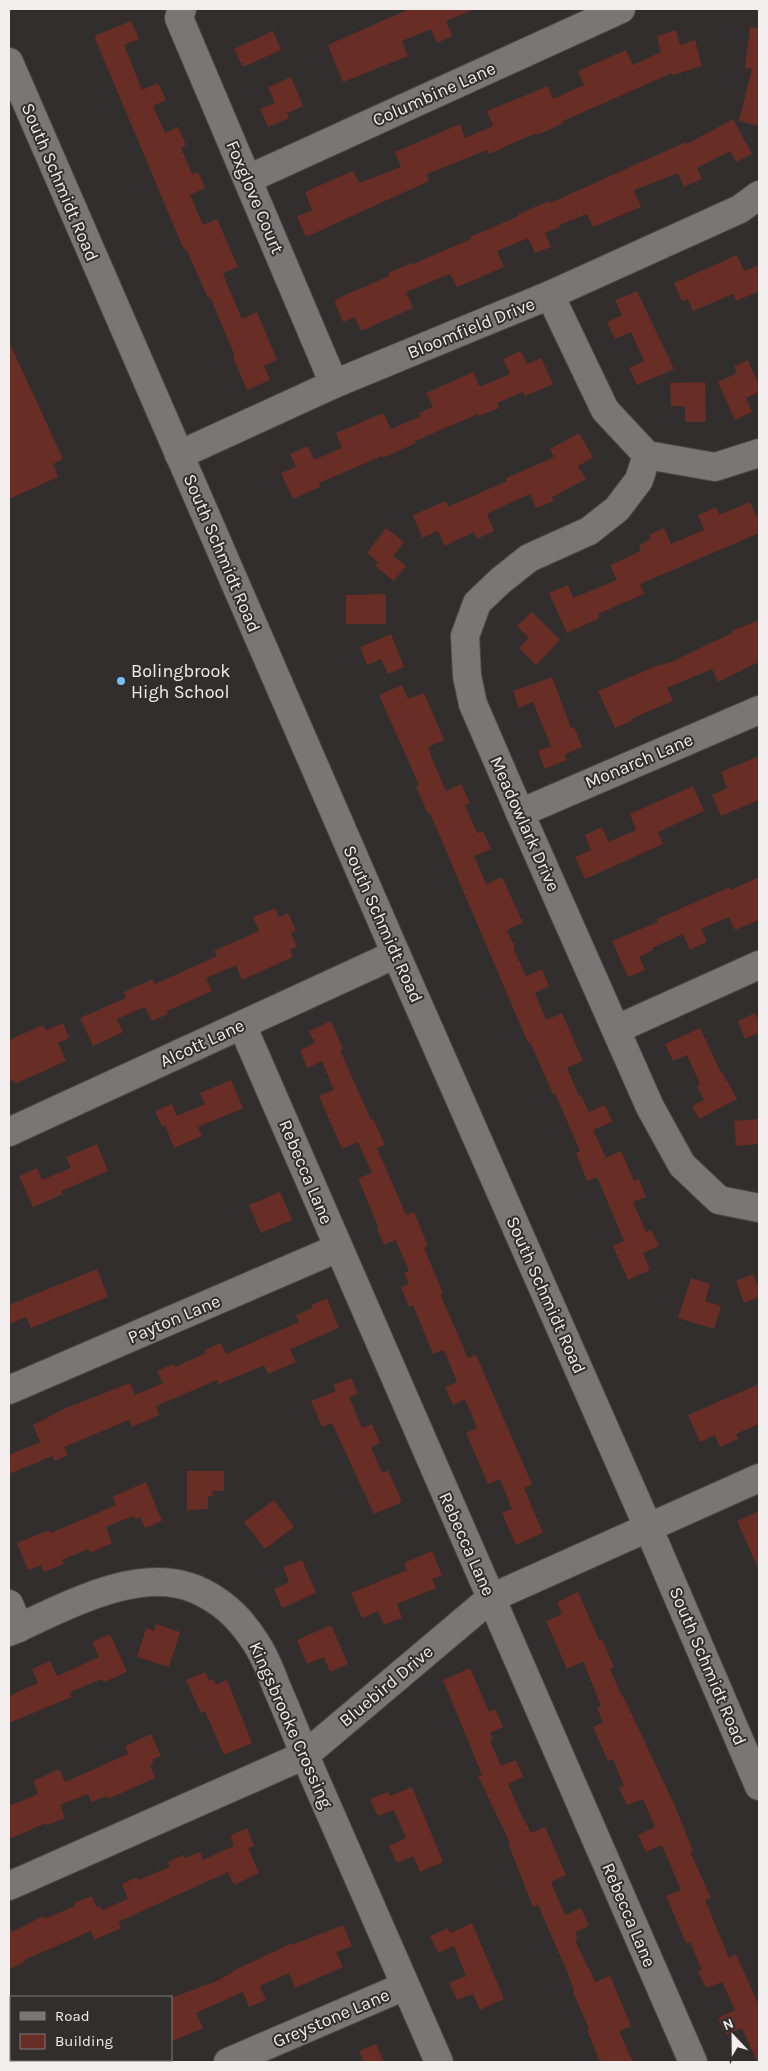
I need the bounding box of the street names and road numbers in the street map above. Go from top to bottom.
street label: Columbine Lane [369,57,499,131]
street label: South Schmidt Road [17,100,103,264]
street label: Foxglove Court [221,137,289,257]
street label: Bloomfield Drive [404,292,538,364]
street label: South Schmidt Road [179,471,265,635]
street label: Monarch Lane [582,728,696,794]
street label: Meadowlark Drive [485,753,565,895]
street label: South Schmidt Road [338,842,428,1006]
street label: Alcott Lane [156,1014,248,1072]
street label: Rebecca Lane [274,1116,338,1228]
street label: South Schmidt Road [501,1213,591,1377]
street label: Payton Lane [124,1290,224,1348]
street label: Rebecca Lane [434,1489,500,1599]
street label: South Schmidt Road [665,1584,751,1748]
street label: Kingsbrooke Crossing [244,1638,338,1812]
street label: Bluebird Drive [335,1640,437,1732]
street label: Rebecca Lane [597,1859,661,1971]
street label: Greystone Lane [269,1984,393,2052]

